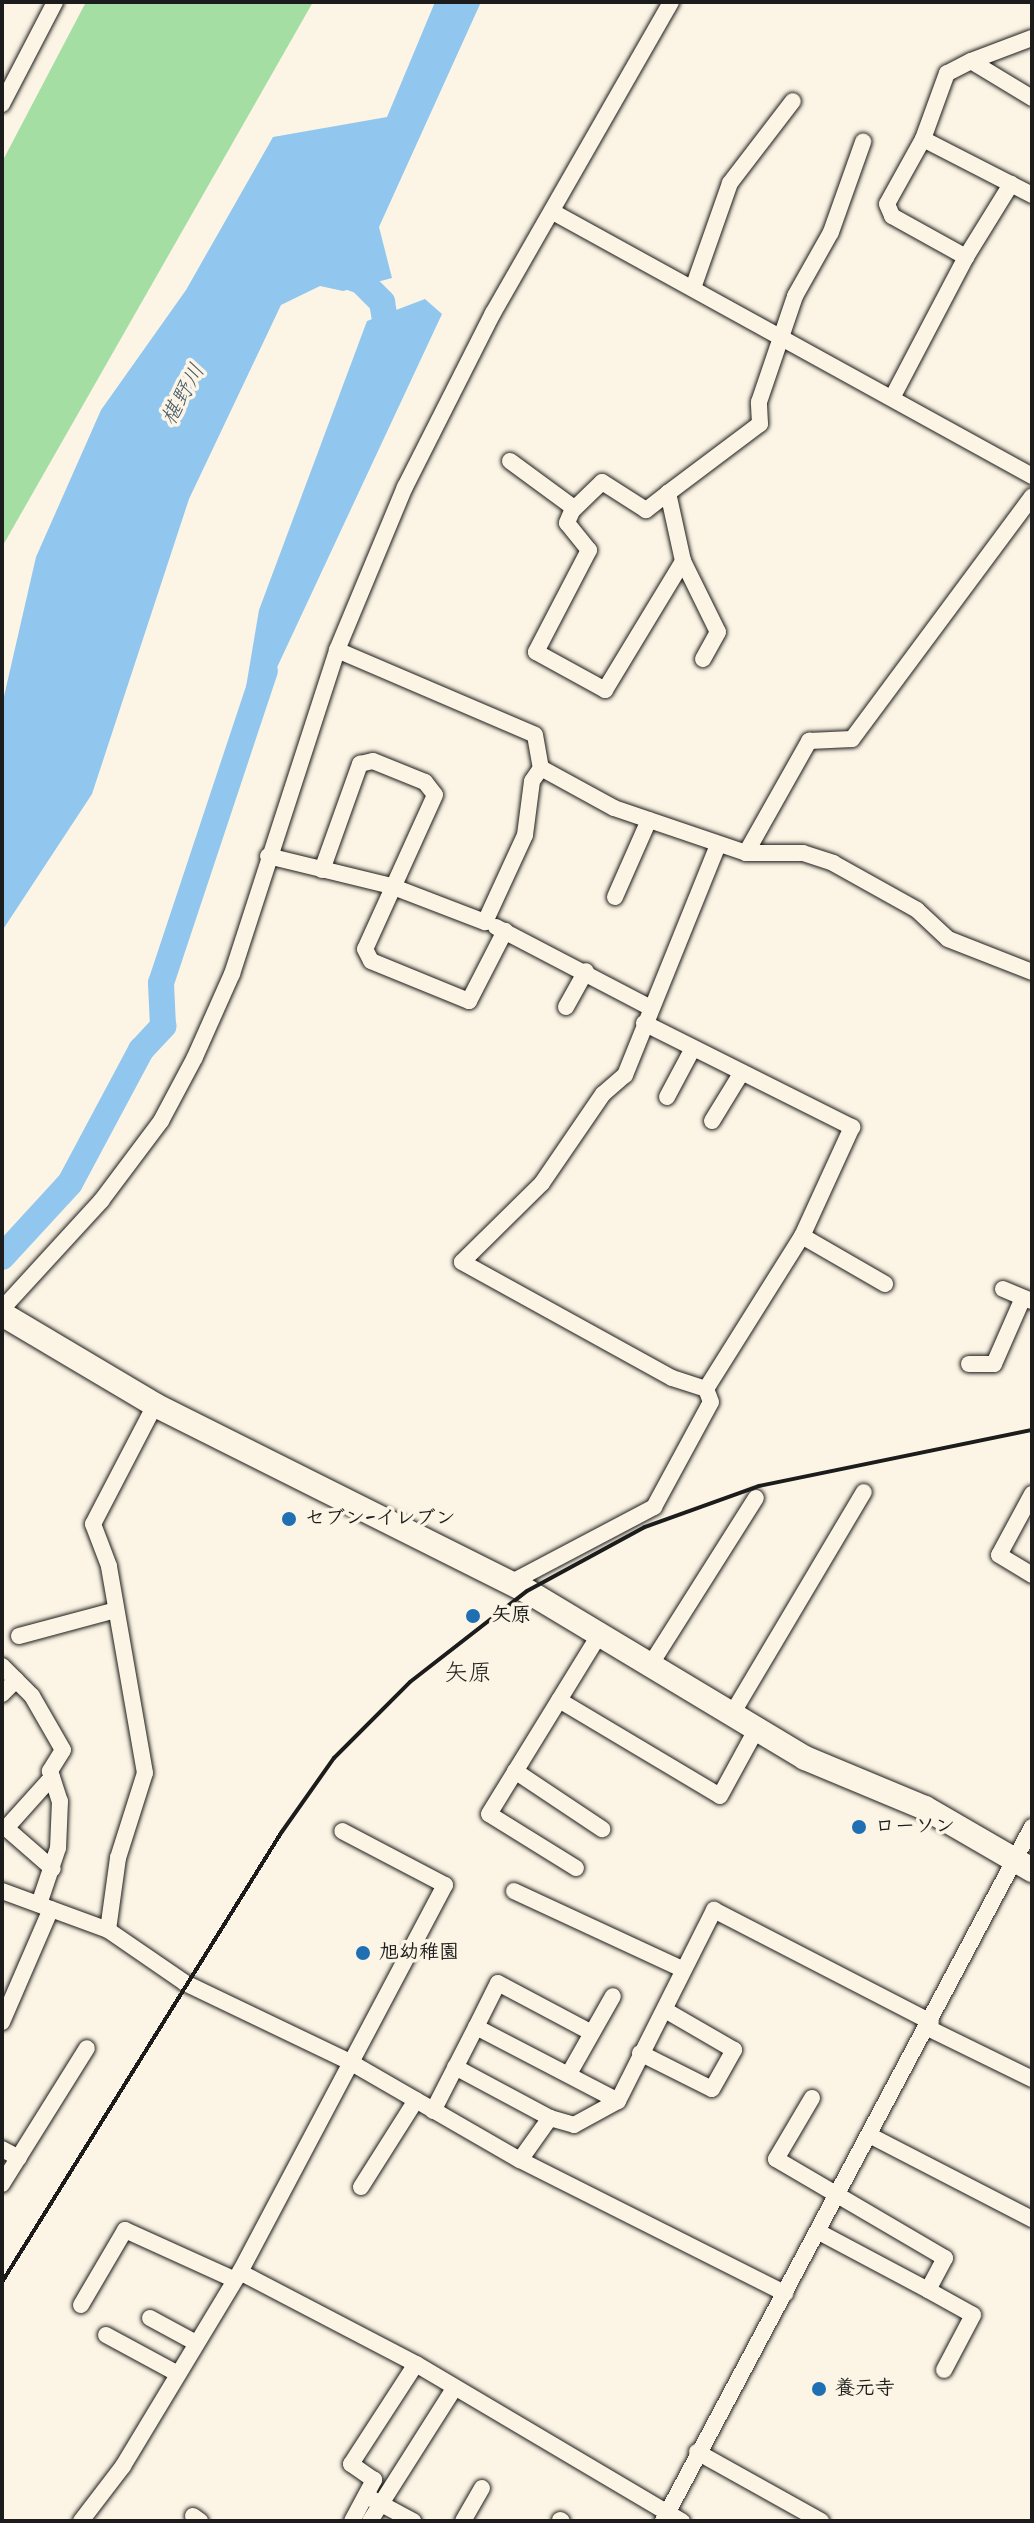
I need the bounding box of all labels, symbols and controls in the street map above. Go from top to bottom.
water label: 椹野川 [156,360,212,430]
place label: セブン-イレブン [305,1507,456,1531]
marker: セブン-イレブン [280,1510,298,1528]
place label: 矢原 [491,1604,531,1628]
marker: 矢原 [462,1605,484,1627]
district label: 矢原 [444,1660,492,1688]
place label: ローソン [875,1815,955,1839]
marker: ローソン [850,1818,868,1836]
place label: 旭幼稚園 [379,1941,459,1965]
marker: 旭幼稚園 [354,1944,372,1962]
place label: 養元寺 [835,2377,895,2401]
marker: 養元寺 [810,2380,828,2398]

